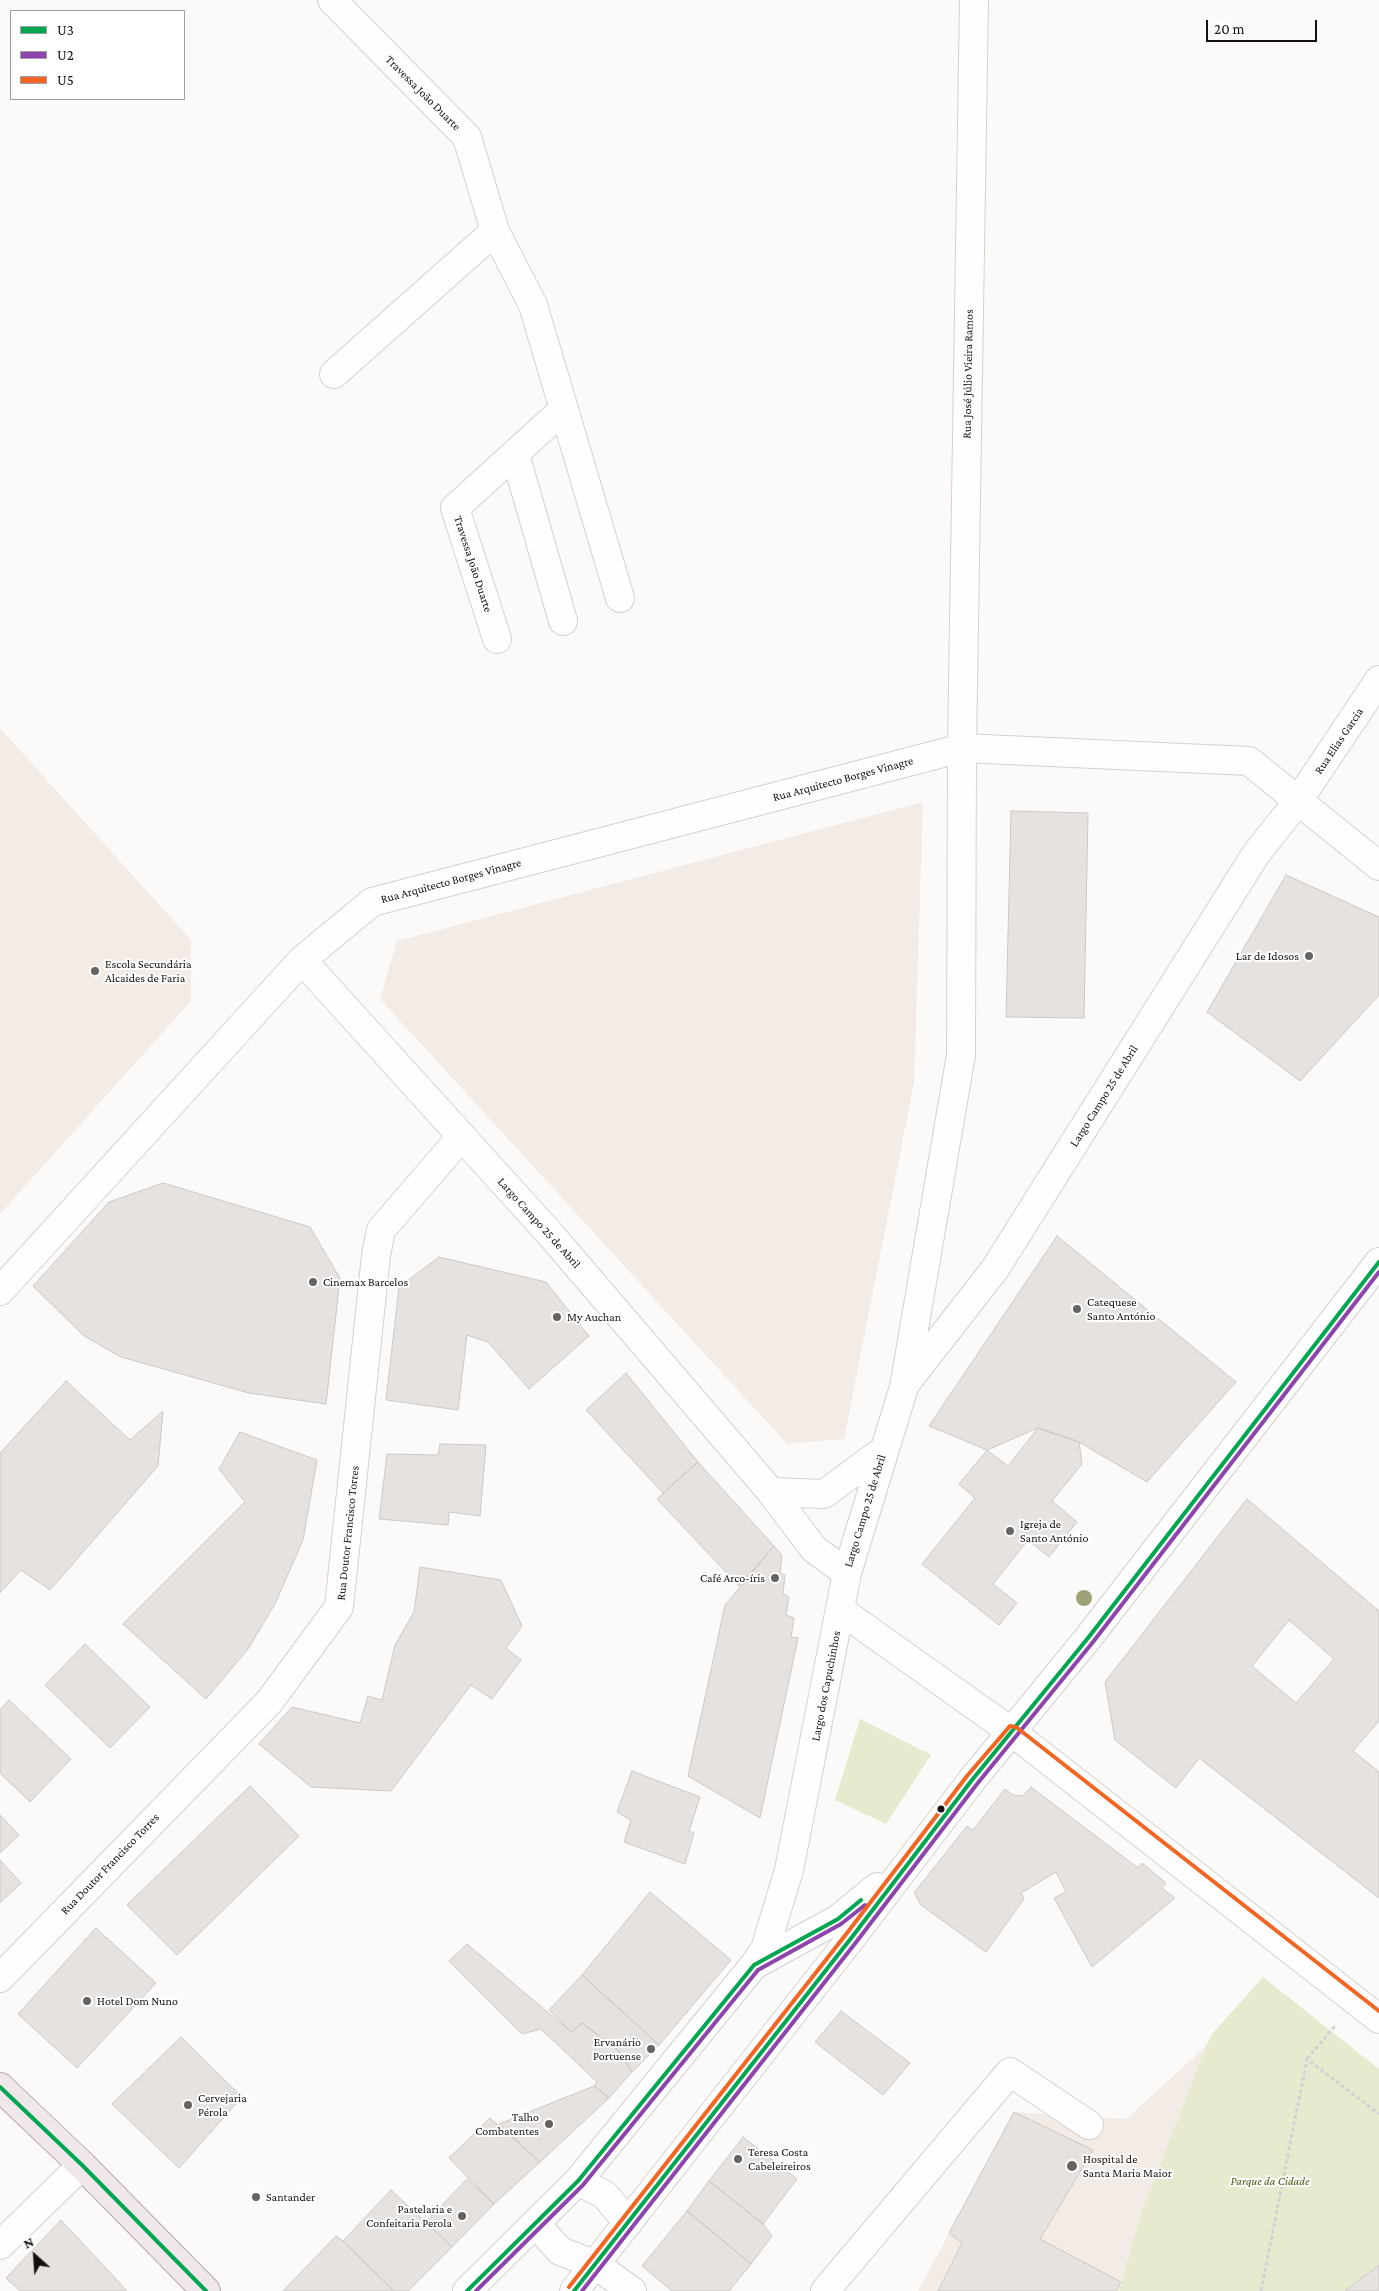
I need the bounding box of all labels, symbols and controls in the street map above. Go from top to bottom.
legend [10,10,185,100]
scale bar [1209,10,1320,42]
text: 20 m [1214,21,1245,37]
text: U3 [57,22,74,38]
text: U2 [57,47,74,63]
street label: Travessa João Duarte [382,52,464,134]
text: U5 [57,72,74,88]
street label: Rua José Júlio Vieira Ramos [960,309,976,439]
street label: Travessa João Duarte [451,514,495,614]
street label: Rua Elias Garcia [1312,705,1366,777]
street label: Rua Arquitecto Borges Vinagre [771,753,915,805]
street label: Rua Arquitecto Borges Vinagre [379,855,523,907]
place label: Lar de Idosos [1236,949,1299,963]
marker: Lar de Idosos [1303,950,1315,962]
place label: Escola Secundária Alcaides de Faria [105,957,192,985]
marker: Escola Secundária Alcaides de Faria [89,965,101,977]
street label: Largo Campo 25 de Abril [1067,1042,1141,1150]
street label: Largo Campo 25 de Abril [494,1175,584,1271]
place label: Cinemax Barcelos [323,1275,408,1289]
marker: Cinemax Barcelos [307,1276,319,1288]
place label: Catequese Santo António [1087,1295,1155,1323]
marker: Catequese Santo António [1071,1303,1083,1315]
place label: My Auchan [567,1310,621,1324]
marker: My Auchan [551,1311,563,1323]
street label: Largo Campo 25 de Abril [841,1453,889,1569]
street label: Rua Doutor Francisco Torres [334,1465,362,1601]
place label: Igreja de Santo António [1020,1517,1088,1545]
marker: Igreja de Santo António [1004,1525,1016,1537]
place label: Café Arco-íris [700,1571,765,1585]
marker: Café Arco-íris [769,1572,781,1584]
street label: Largo dos Capuchinhos [808,1630,844,1742]
unlabelled marker [936,1804,946,1814]
street label: Rua Doutor Francisco Torres [58,1810,162,1918]
place label: Hotel Dom Nuno [97,1994,178,2008]
marker: Hotel Dom Nuno [81,1995,93,2007]
place label: Ervanário Portuense [593,2035,641,2063]
marker: Ervanário Portuense [645,2043,657,2055]
place label: Cervejaria Pérola [198,2091,247,2119]
marker: Cervejaria Pérola [182,2099,194,2111]
place label: Talho Combatentes [475,2110,539,2138]
marker: Talho Combatentes [543,2118,555,2130]
place label: Teresa Costa Cabeleireiros [748,2145,811,2173]
place label: Hospital de Santa Maria Maior [1083,2152,1172,2180]
marker: Teresa Costa Cabeleireiros [732,2153,744,2165]
marker: Hospital de Santa Maria Maior [1065,2159,1079,2173]
park label: Parque da Cidade [1231,2174,1309,2188]
place label: Santander [266,2190,315,2204]
marker: Santander [250,2191,262,2203]
place label: Pastelaria e Confeitaria Perola [366,2202,452,2230]
marker: Pastelaria e Confeitaria Perola [456,2210,468,2222]
north arrow [10,2231,60,2281]
text: N [21,2233,36,2252]

